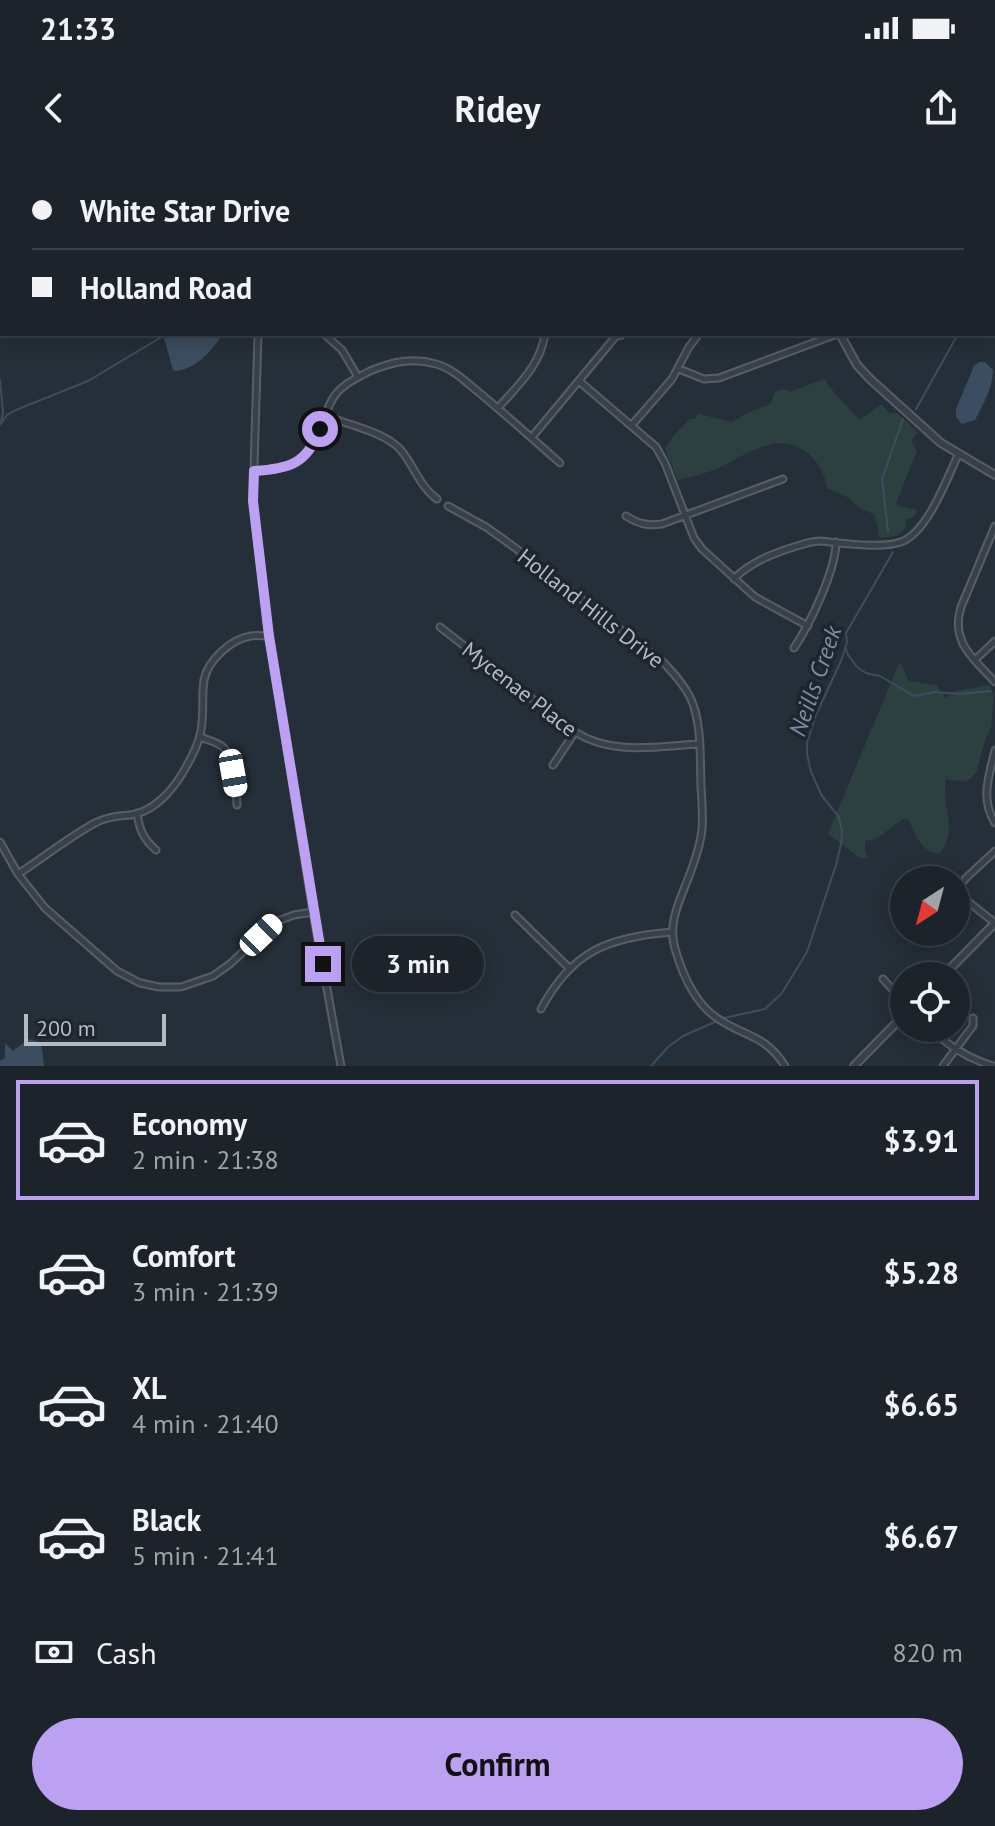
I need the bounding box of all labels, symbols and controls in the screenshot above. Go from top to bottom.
text: 21:33 [40,9,116,48]
text: Ridey [455,85,540,132]
icon: back [32,86,76,130]
icon: share [919,86,963,130]
text: White Star Drive [80,191,290,230]
text: Holland Road [80,268,252,307]
route start [302,411,338,447]
street label: Holland Hills Drive [512,542,670,674]
water label: Neills Creek [782,621,849,740]
street label: Mycenae Place [457,635,583,743]
car [217,747,249,799]
north arrow [890,866,970,946]
map controls [890,866,970,1042]
car [235,910,287,960]
callout: 3 min [351,936,483,992]
route end [305,946,341,982]
text: 3 min [386,947,450,980]
button: locate [890,962,970,1042]
scale bar [24,1010,166,1046]
text: 200 m [36,1014,96,1042]
icon: car [36,1104,108,1176]
text: Economy [132,1104,247,1143]
text: $3.91 [884,1121,959,1160]
text: 2 min · 21:38 [132,1143,279,1176]
icon: car [36,1236,108,1308]
text: Comfort [132,1236,235,1275]
text: $5.28 [884,1253,959,1292]
text: 3 min · 21:39 [132,1275,279,1308]
icon: car [36,1368,108,1440]
text: XL [132,1368,166,1407]
text: $6.65 [884,1385,959,1424]
text: 4 min · 21:40 [132,1407,279,1440]
icon: car [36,1500,108,1572]
text: Black [132,1500,201,1539]
text: $6.67 [884,1517,959,1556]
text: 5 min · 21:41 [132,1539,279,1572]
icon: cash [32,1630,76,1674]
text: Cash [96,1633,157,1672]
text: 820 m [892,1636,963,1669]
button: Confirm [32,1718,963,1810]

